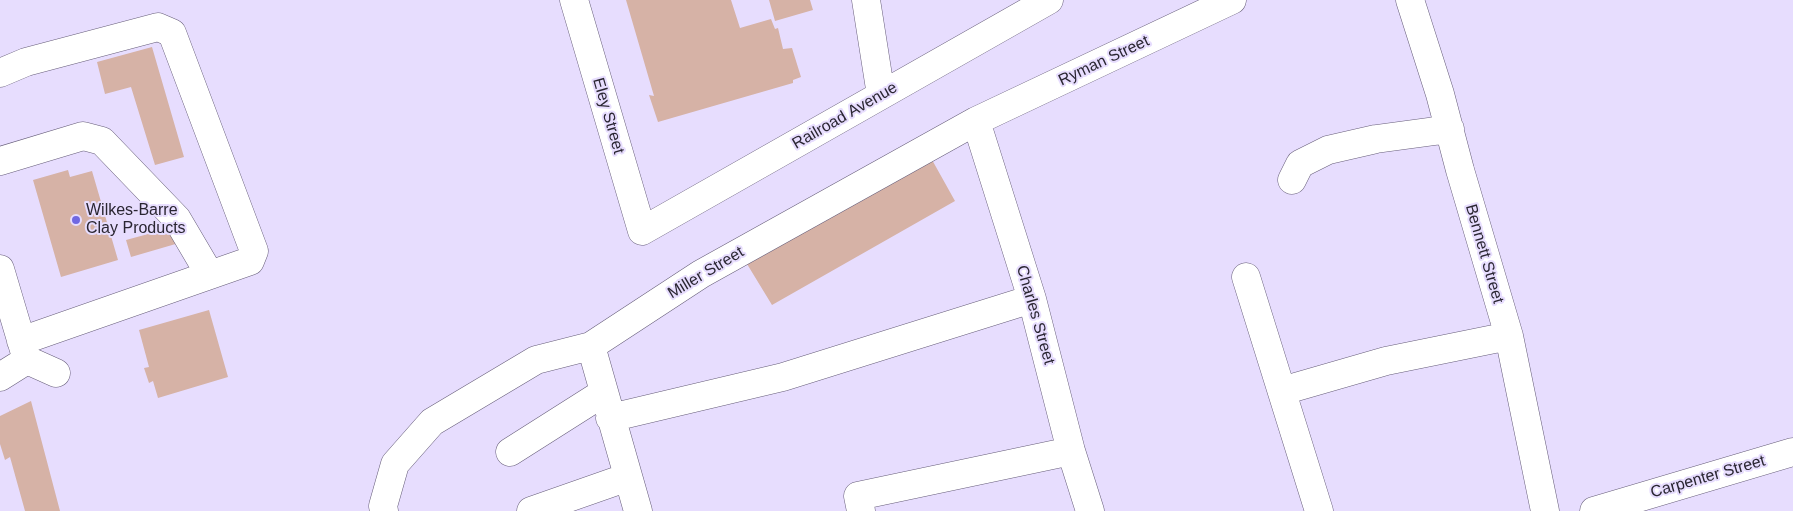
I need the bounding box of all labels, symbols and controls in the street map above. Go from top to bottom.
street label: Ryman Street [1056,32,1152,90]
street label: Eley Street [588,76,628,156]
street label: Railroad Avenue [789,78,901,154]
place label: Wilkes-Barre Clay Products [86,201,186,239]
street label: Bennett Street [1461,202,1507,306]
marker: Wilkes-Barre Clay Products [70,214,82,226]
street label: Miller Street [664,243,748,303]
street label: Charles Street [1012,263,1058,367]
street label: Carpenter Street [1649,451,1767,503]

